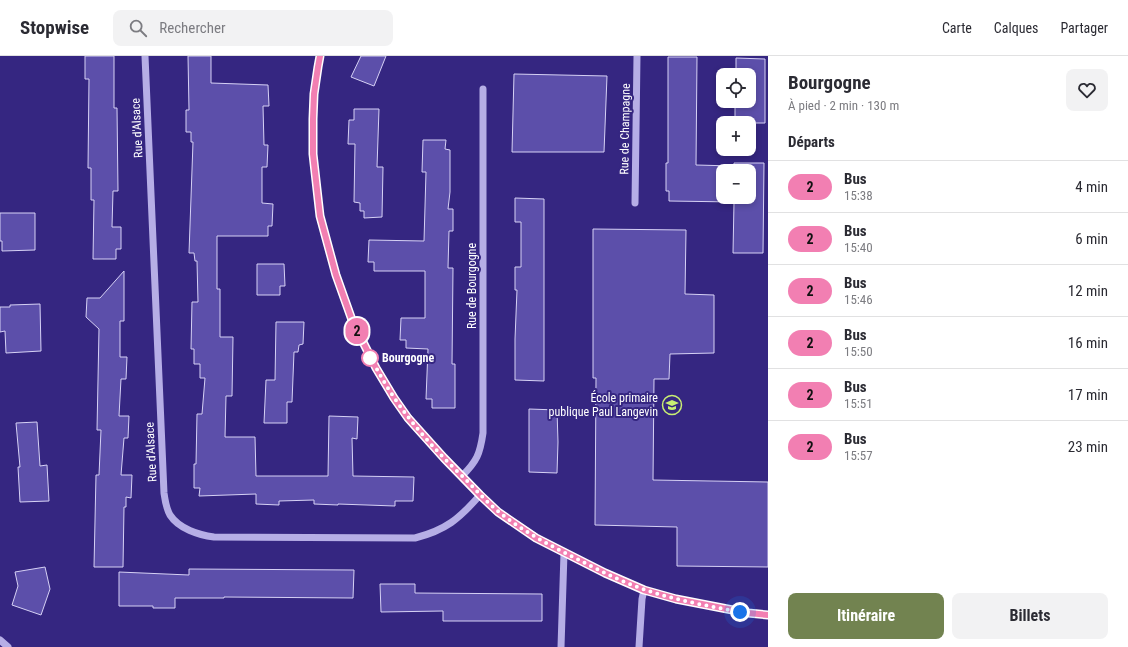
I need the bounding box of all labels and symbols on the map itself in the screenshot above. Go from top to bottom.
street label: Rue de Champagne [617,83,633,175]
street label: Rue d'Alsace [128,97,146,158]
street label: Rue de Bourgogne [465,243,479,329]
line badge: 2 [344,318,370,344]
marker: Bourgogne [361,349,379,367]
place label: Bourgogne [382,351,434,365]
place label: École primaire publique Paul Langevin [549,390,658,419]
school or university icon: École primaire publique Paul Langevin [661,394,683,416]
street label: Rue d'Alsace [142,421,160,482]
your location [730,602,750,622]

